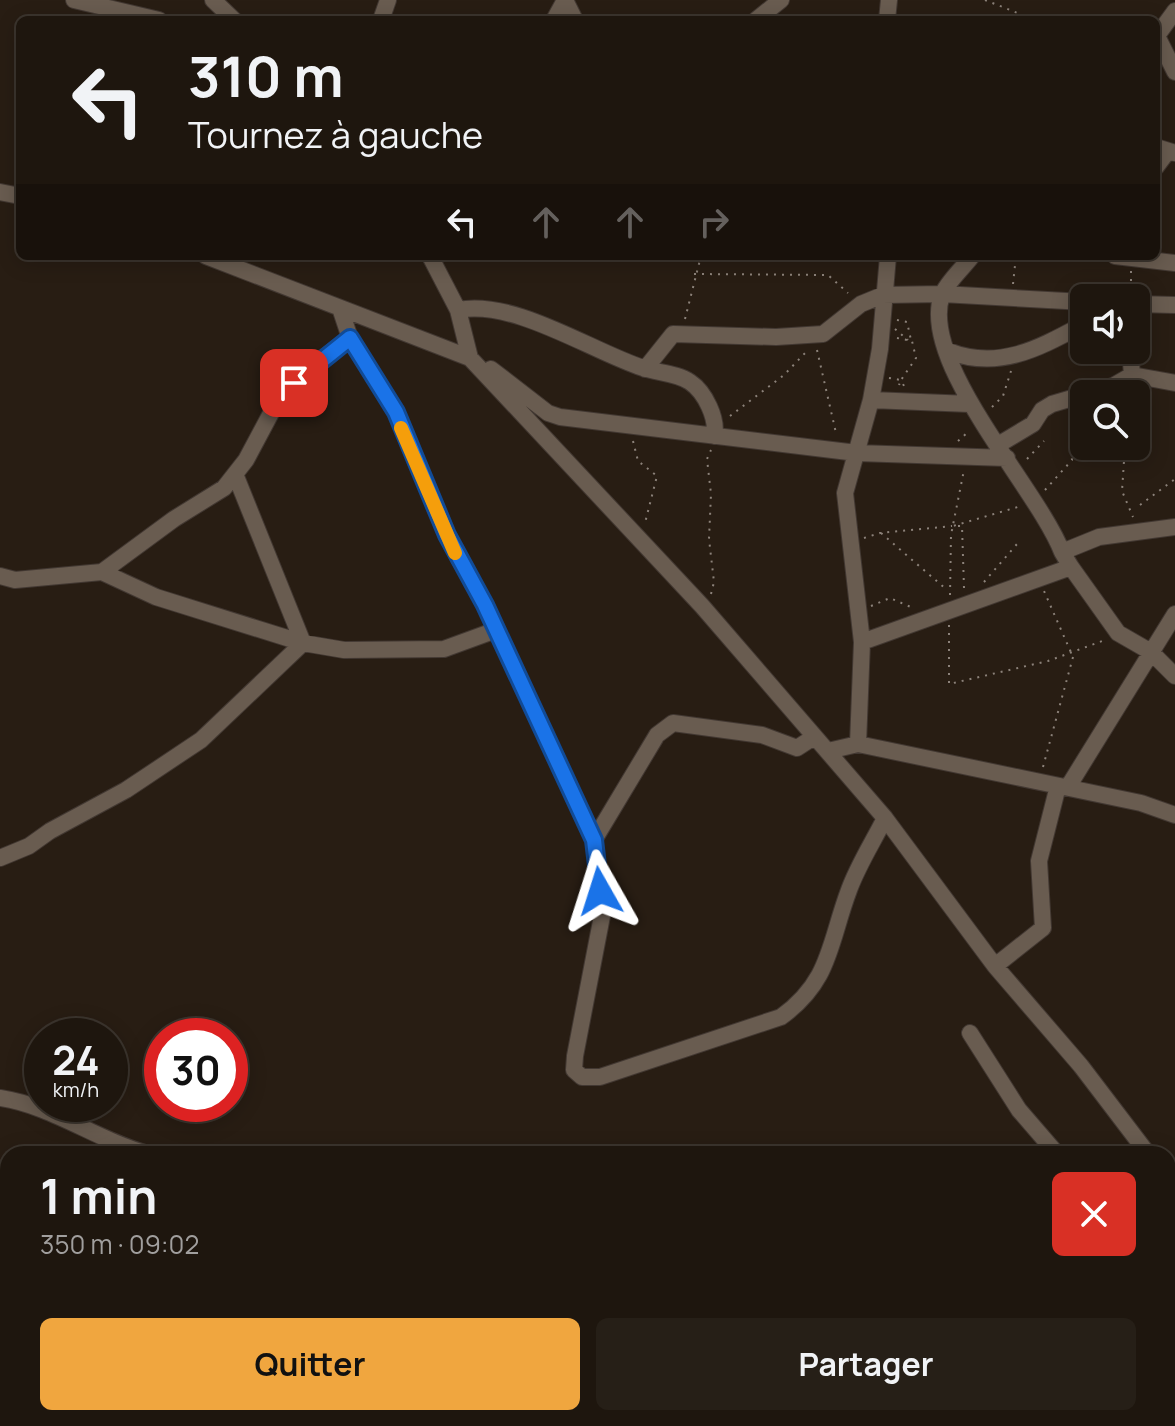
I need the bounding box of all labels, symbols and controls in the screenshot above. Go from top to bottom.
text: 310 m [188,37,344,114]
icon: left [56,48,160,152]
text: Tournez à gauche [188,110,483,159]
icon: left [440,200,484,244]
icon: ahead [524,200,568,244]
icon: ahead [608,200,652,244]
icon: right [692,200,736,244]
map controls [1070,284,1150,460]
button: sound [1070,284,1150,364]
pin [260,349,328,417]
icon: arrive [272,361,316,405]
button: search [1070,380,1150,460]
position arrow [558,849,642,933]
speed limit sign: 30 [144,1018,248,1122]
text: 24 [52,1032,100,1087]
text: km/h [53,1076,99,1103]
text: 1 min [40,1163,157,1228]
button: close [1052,1172,1136,1256]
text: 350 m · 09:02 [40,1226,199,1262]
button: Quitter [40,1318,580,1410]
button: Partager [596,1318,1136,1410]

